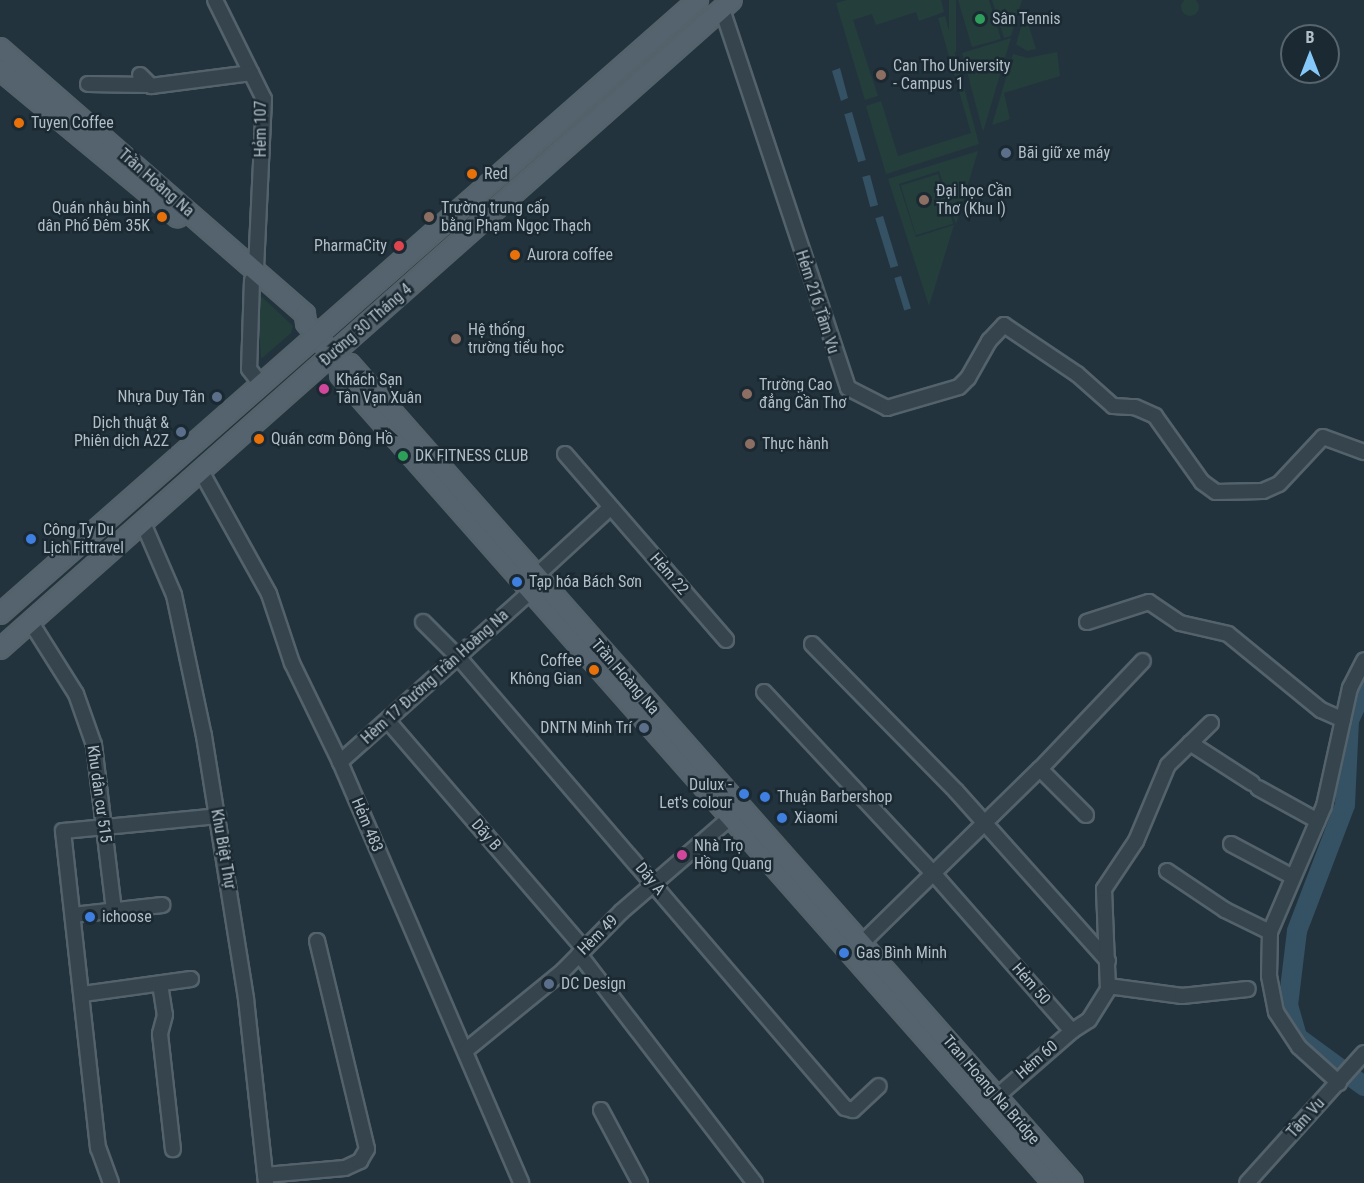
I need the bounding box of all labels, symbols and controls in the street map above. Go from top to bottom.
place label: Sân Tennis [992,9,1061,29]
marker: Sân Tennis [973,12,987,26]
north arrow [1280,24,1340,84]
text: B [1306,28,1314,47]
place label: Can Tho University - Campus 1 [893,56,1011,94]
marker: Can Tho University - Campus 1 [874,68,888,82]
street label: Hẻm 107 [251,101,271,157]
place label: Tuyen Coffee [31,113,114,133]
marker: Tuyen Coffee [12,116,26,130]
place label: Bãi giữ xe máy [1018,143,1110,163]
street label: Trần Hoàng Na [114,145,198,221]
marker: Bãi giữ xe máy [999,146,1013,160]
place label: Red [484,164,508,184]
marker: Red [465,167,479,181]
place label: Đại học Cần Thơ (Khu I) [936,181,1012,219]
marker: Đại học Cần Thơ (Khu I) [917,193,931,207]
place label: Quán nhậu bình dân Phố Đêm 35K [38,198,150,236]
place label: Trường trung cấp bằng Phạm Ngọc Thạch [441,198,592,236]
marker: Quán nhậu bình dân Phố Đêm 35K [155,210,169,224]
marker: Trường trung cấp bằng Phạm Ngọc Thạch [422,210,436,224]
place label: PharmaCity [314,236,387,256]
marker: PharmaCity [392,239,406,253]
place label: Aurora coffee [527,245,613,265]
marker: Aurora coffee [508,248,522,262]
street label: Hẻm 216 Tầm Vu [791,248,843,356]
street label: Đường 30 Tháng 4 [316,280,416,370]
place label: Hệ thống trường tiểu học [468,320,564,358]
marker: Hệ thống trường tiểu học [449,332,463,346]
place label: Khách Sạn Tân Vạn Xuân [336,370,422,408]
place label: Trường Cao đẳng Cần Thơ [759,375,847,413]
marker: Khách Sạn Tân Vạn Xuân [317,382,331,396]
place label: Nhựa Duy Tân [117,387,205,407]
marker: Trường Cao đẳng Cần Thơ [740,387,754,401]
marker: Nhựa Duy Tân [210,390,224,404]
place label: Dịch thuật & Phiên dịch A2Z [74,413,169,451]
marker: Dịch thuật & Phiên dịch A2Z [174,425,188,439]
place label: Quán cơm Đông Hồ [271,429,393,449]
marker: Quán cơm Đông Hồ [252,432,266,446]
place label: Thực hành [762,434,829,454]
marker: Thực hành [743,437,757,451]
place label: DK FITNESS CLUB [415,446,528,466]
marker: DK FITNESS CLUB [396,449,410,463]
place label: Công Ty Du Lịch Fittravel [43,520,124,558]
marker: Công Ty Du Lịch Fittravel [24,532,38,546]
street label: Hẻm 22 [646,549,692,599]
place label: Tạp hóa Bách Sơn [529,572,642,592]
marker: Tạp hóa Bách Sơn [510,575,524,589]
street label: Hèm 17 Đường Trần Hoàng Na [357,606,513,748]
street label: Trần Hoàng Na [587,635,663,719]
place label: Coffee Không Gian [510,651,582,689]
marker: Coffee Không Gian [587,663,601,677]
place label: DNTN Minh Trí [540,718,632,738]
marker: DNTN Minh Trí [637,721,651,735]
street label: Khu dân cư 515 [83,744,115,844]
place label: Dulux - Let's colour [659,775,732,813]
marker: Dulux - Let's colour [737,787,751,801]
place label: Thuận Barbershop [777,787,892,807]
marker: Thuận Barbershop [758,790,772,804]
street label: Hẻm 483 [347,795,387,855]
street label: Khu Biệt Thự [207,807,239,891]
place label: Xiaomi [794,808,838,828]
marker: Xiaomi [775,811,789,825]
street label: Dãy B [467,815,505,855]
place label: Nhà Trọ Hồng Quang [694,836,772,874]
marker: Nhà Trọ Hồng Quang [675,848,689,862]
street label: Dãy A [631,859,669,899]
place label: ichoose [102,907,152,927]
marker: ichoose [83,910,97,924]
street label: Hèm 49 [574,911,622,959]
place label: Gas Bình Minh [856,943,947,963]
marker: Gas Bình Minh [837,946,851,960]
street label: Hẻm 50 [1008,959,1054,1009]
place label: DC Design [561,974,626,994]
marker: DC Design [542,977,556,991]
street label: Tran Hoang Na Bridge [938,1032,1044,1148]
street label: Hẻm 60 [1012,1037,1062,1083]
street label: Tầm Vu [1283,1094,1329,1142]

